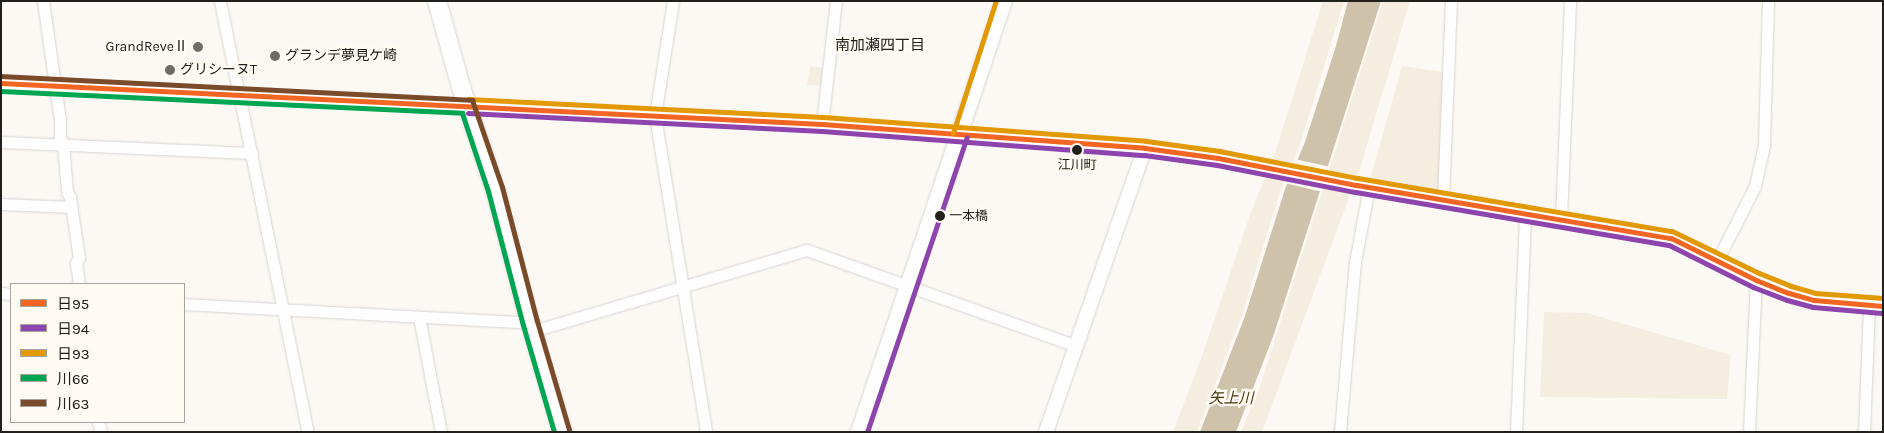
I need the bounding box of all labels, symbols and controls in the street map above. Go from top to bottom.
district label: 南加瀬四丁目 [835,37,925,55]
place label: GrandReveⅡ [105,39,188,55]
marker: GrandReveⅡ [192,41,204,53]
place label: グランデ夢見ケ崎 [285,48,397,64]
marker: グランデ夢見ケ崎 [269,50,281,62]
place label: グリシーヌT [180,62,257,78]
marker: グリシーヌT [164,64,176,76]
marker: 江川町 [1072,145,1082,155]
place label: 江川町 [1058,157,1096,173]
place label: 一本橋 [949,208,988,224]
marker: 一本橋 [935,211,945,221]
legend [10,283,185,423]
text: 日95 [57,295,89,313]
text: 日94 [57,320,89,338]
text: 日93 [57,345,90,363]
text: 川66 [57,370,89,388]
water label: 矢上川 [1209,390,1253,408]
text: 川63 [57,395,89,413]

